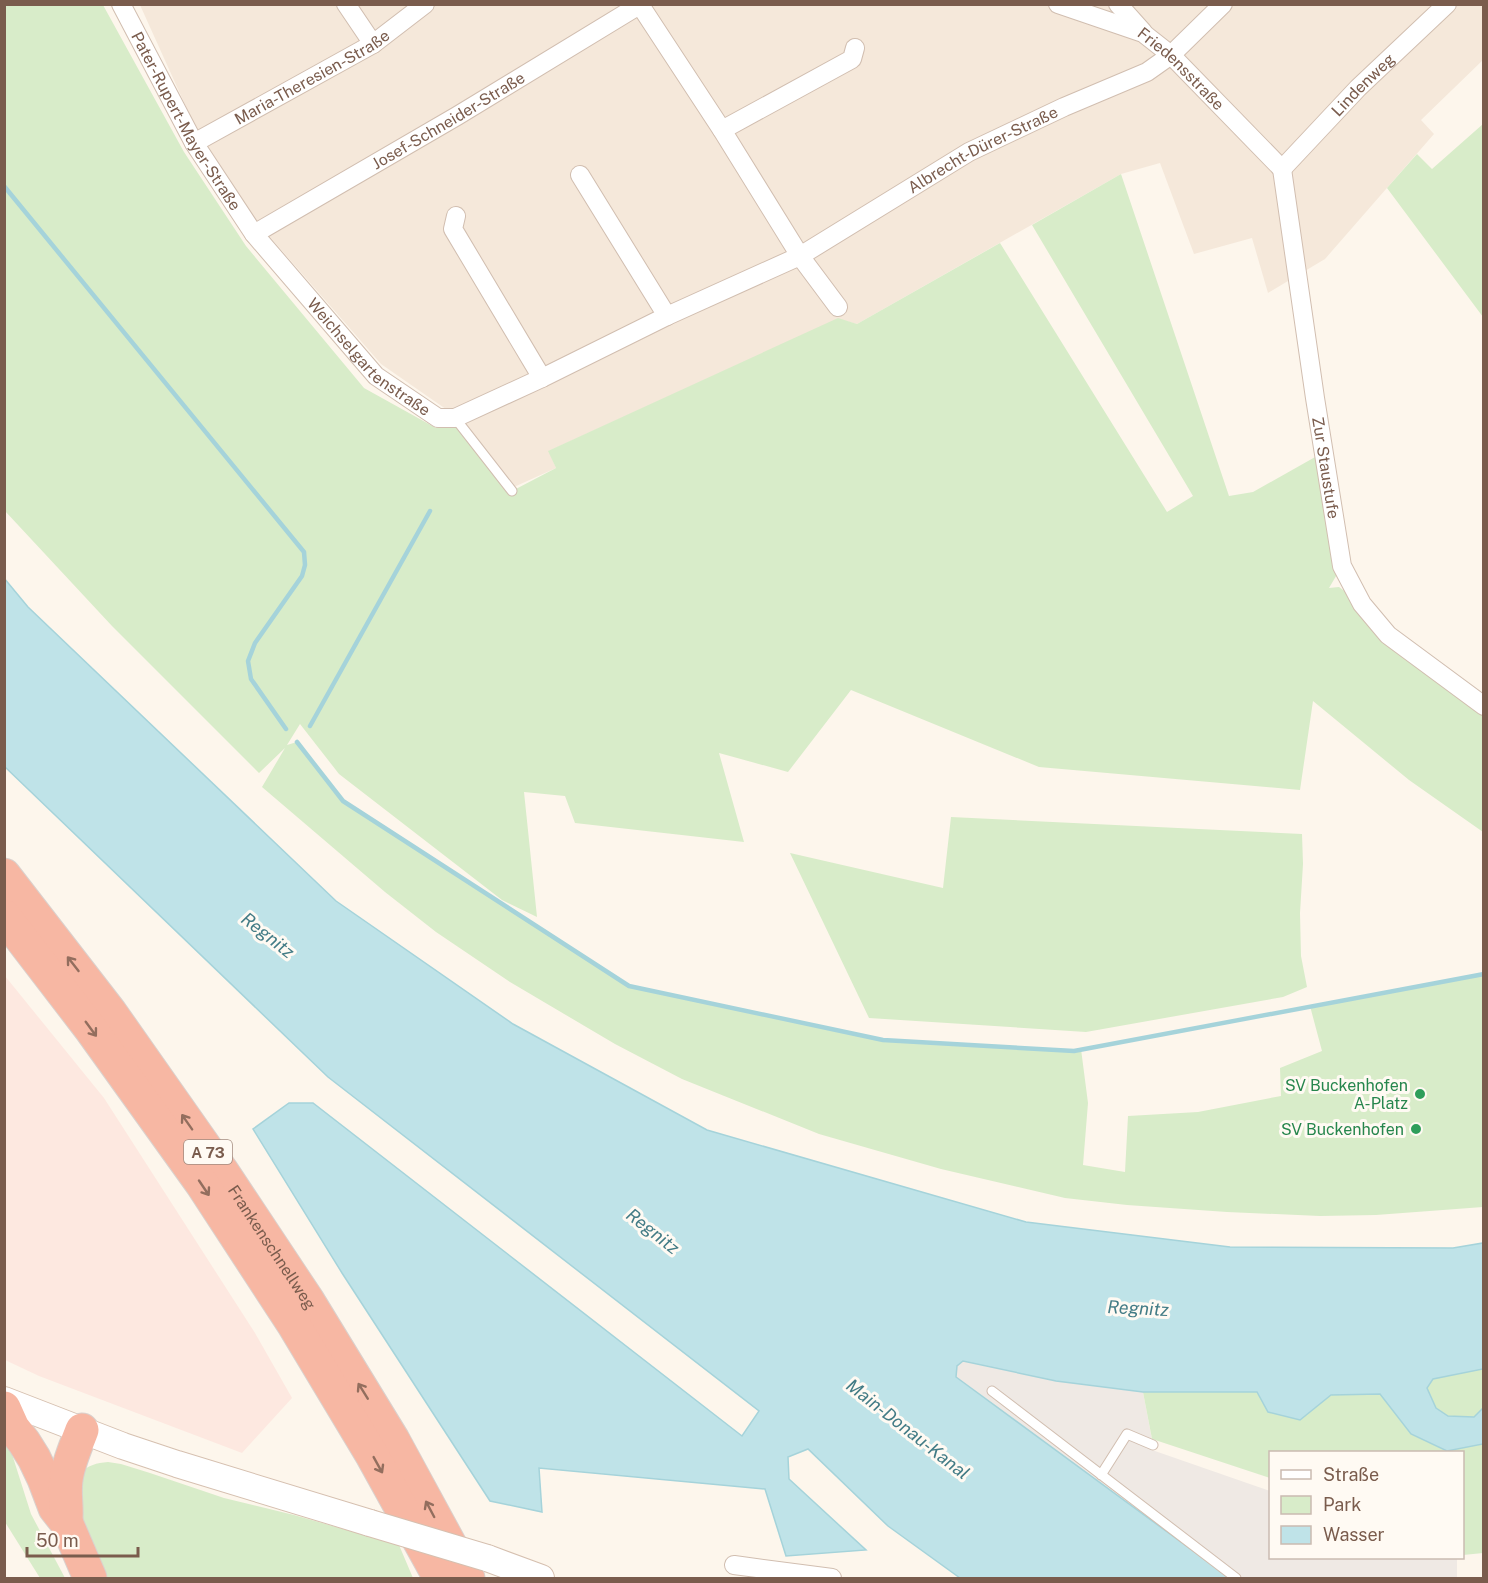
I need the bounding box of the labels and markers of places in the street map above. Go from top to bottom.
place label: SV Buckenhofen A-Platz [1285,1076,1408,1113]
marker: SV Buckenhofen A-Platz [1413,1087,1427,1101]
place label: SV Buckenhofen [1281,1120,1404,1139]
marker: SV Buckenhofen [1409,1122,1423,1136]

